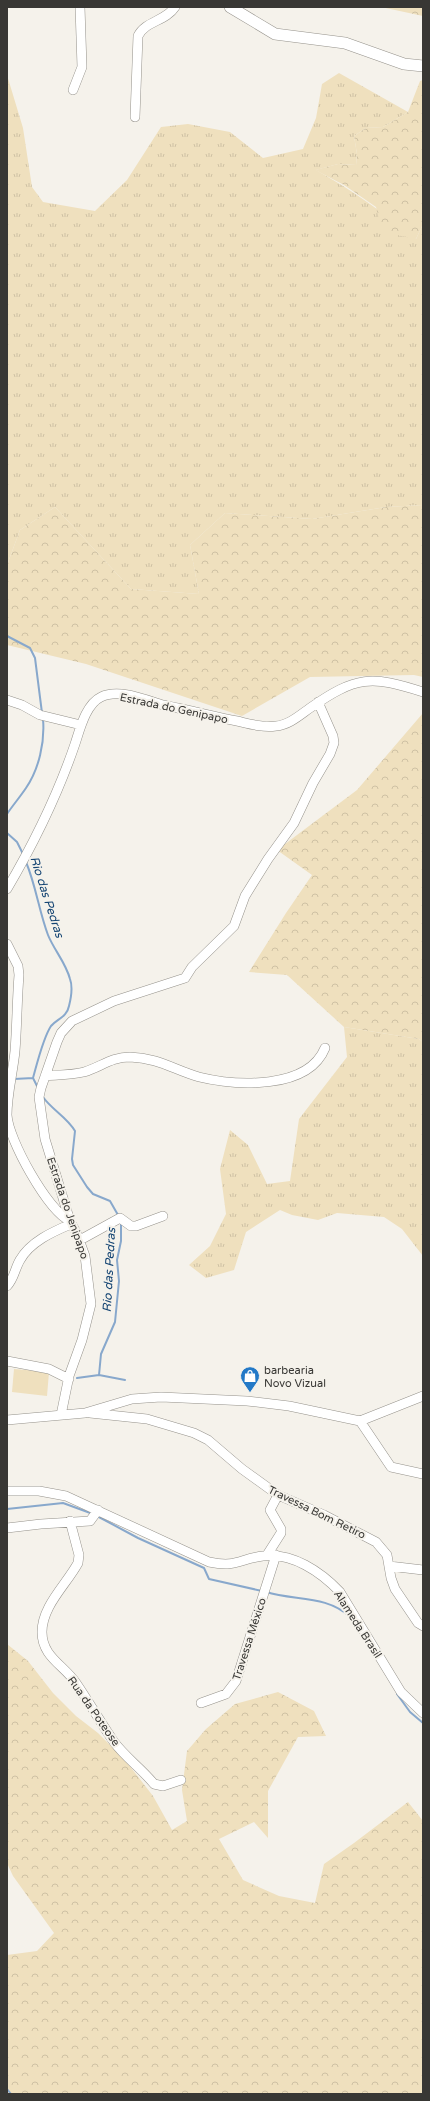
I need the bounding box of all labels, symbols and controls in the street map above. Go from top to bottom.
street label: Estrada do Genipapo [119,691,229,726]
water label: Rio das Pedras [27,855,67,941]
street label: Estrada do Jenipapo [44,1156,91,1261]
water label: Rio das Pedras [100,1226,118,1313]
place label: barbearia Novo Vizual [264,1364,326,1390]
shop icon: barbearia Novo Vizual [239,1365,261,1393]
street label: Travessa Bom Retiro [266,1483,368,1542]
street label: Alameda Brasil [331,1588,384,1661]
street label: Travessa México [230,1596,269,1682]
street label: Rua da Poteose [65,1674,122,1749]

